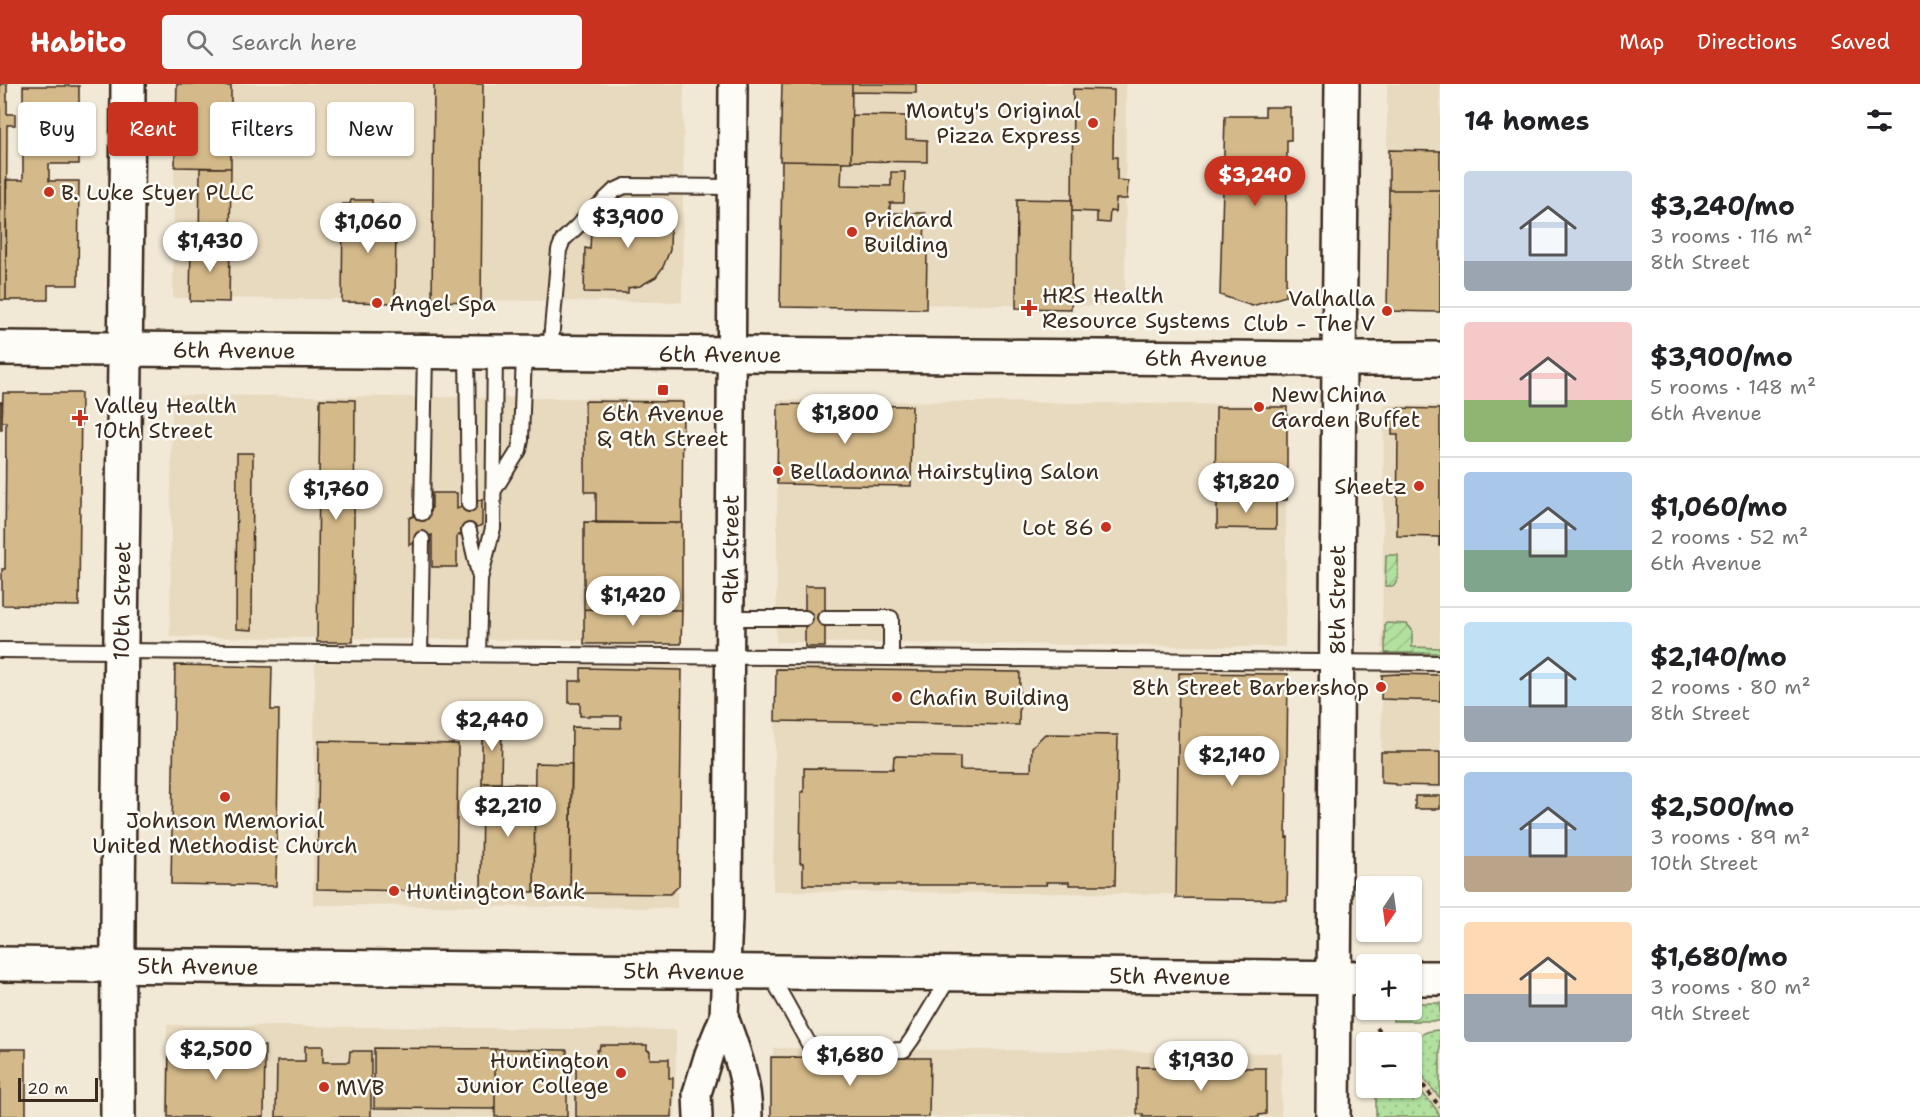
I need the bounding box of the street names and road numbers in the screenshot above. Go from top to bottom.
street label: 6th Avenue [172,335,296,365]
street label: 6th Avenue [658,339,782,369]
street label: 6th Avenue [1144,343,1268,373]
street label: 9th Street [716,495,746,605]
street label: 10th Street [107,541,137,661]
street label: 8th Street [1323,545,1352,655]
street label: 5th Avenue [137,951,259,982]
street label: 5th Avenue [623,956,745,987]
street label: 5th Avenue [1109,961,1231,992]

